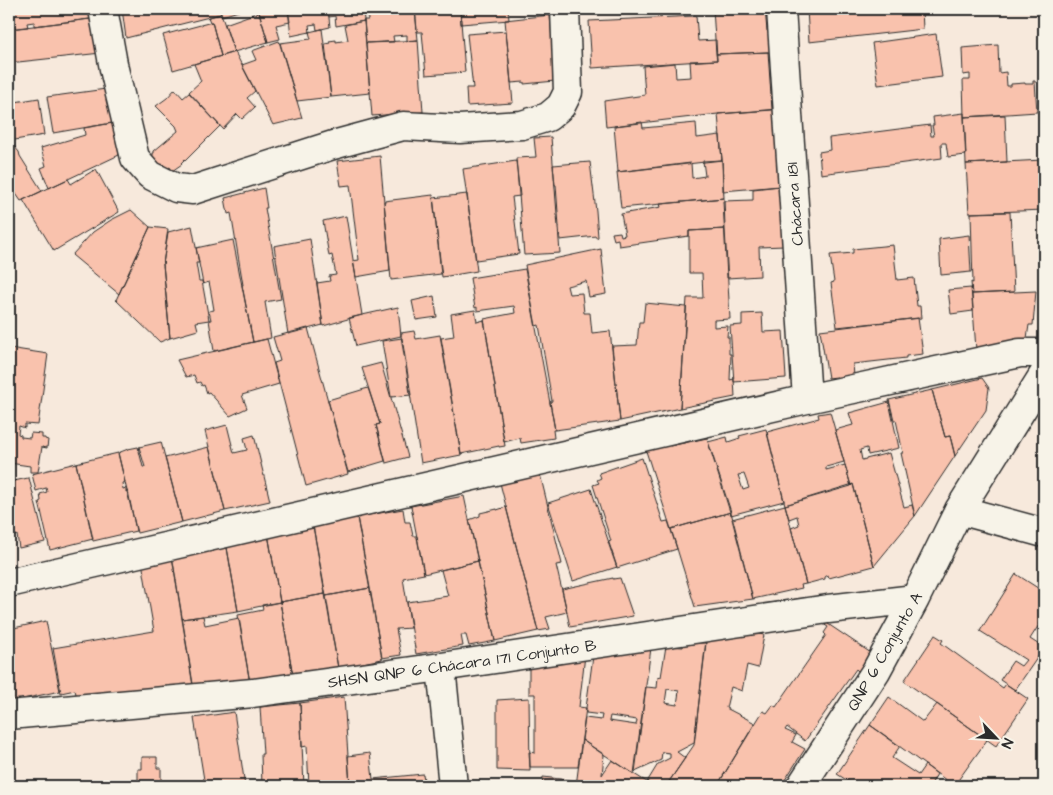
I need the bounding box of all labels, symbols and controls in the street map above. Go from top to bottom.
street label: Chácara 181 [781,162,809,246]
street label: QNP 6 Conjunto A [842,588,928,715]
street label: SHSN QNP 6 Chácara 171 Conjunto B [326,634,599,694]
north arrow [970,712,1020,762]
text: N [996,735,1018,751]

